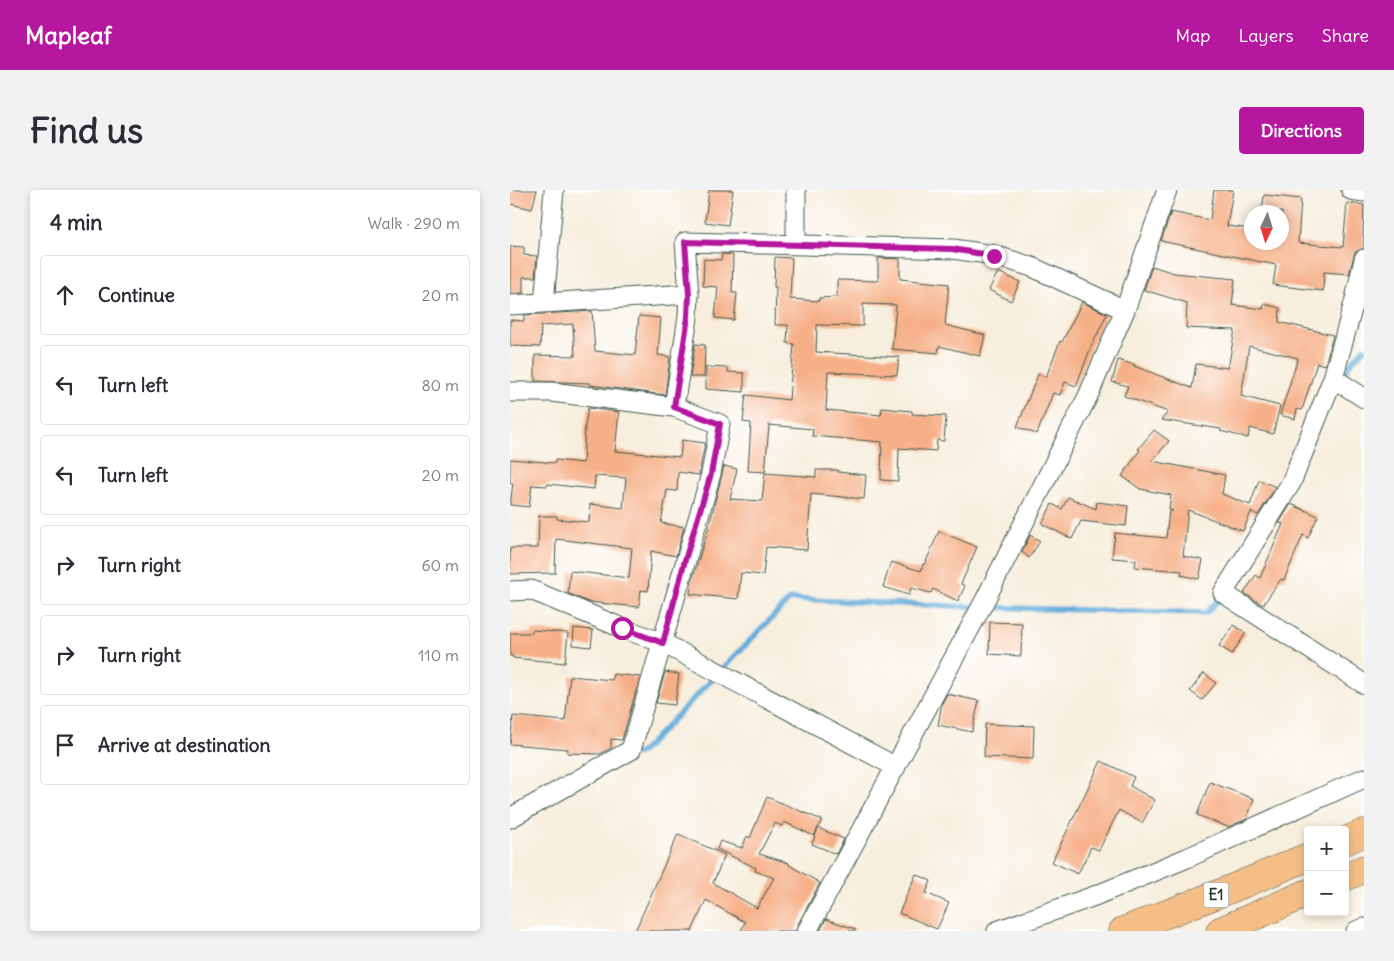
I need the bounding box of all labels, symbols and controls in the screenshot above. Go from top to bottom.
text: Mapleaf [25,20,112,50]
text: Map [1175,24,1210,47]
text: Layers [1238,24,1294,47]
text: Share [1322,24,1369,47]
button: Directions [1239,107,1364,154]
text: Find us [30,108,143,152]
north arrow [1244,205,1289,250]
text: 4 min [50,209,102,236]
text: Walk · 290 m [368,213,460,233]
route end [983,245,1006,268]
icon: ahead [51,281,79,309]
text: Continue [98,283,175,307]
text: 20 m [422,285,459,305]
icon: left [51,371,79,399]
text: Turn left [98,373,168,397]
text: 80 m [421,375,459,395]
icon: left [51,461,79,489]
text: Turn left [98,463,168,487]
text: 20 m [422,465,459,485]
icon: right [51,551,79,579]
text: Turn right [98,553,181,577]
text: 60 m [421,555,459,575]
route start [611,617,634,640]
icon: right [51,641,79,669]
text: Turn right [98,643,181,667]
text: 110 m [418,645,459,665]
icon: arrive [51,731,79,759]
text: Arrive at destination [98,733,271,757]
map controls [1304,826,1349,916]
button: + [1304,826,1349,871]
button: − [1304,871,1349,916]
road number: E1 [1204,882,1228,908]

